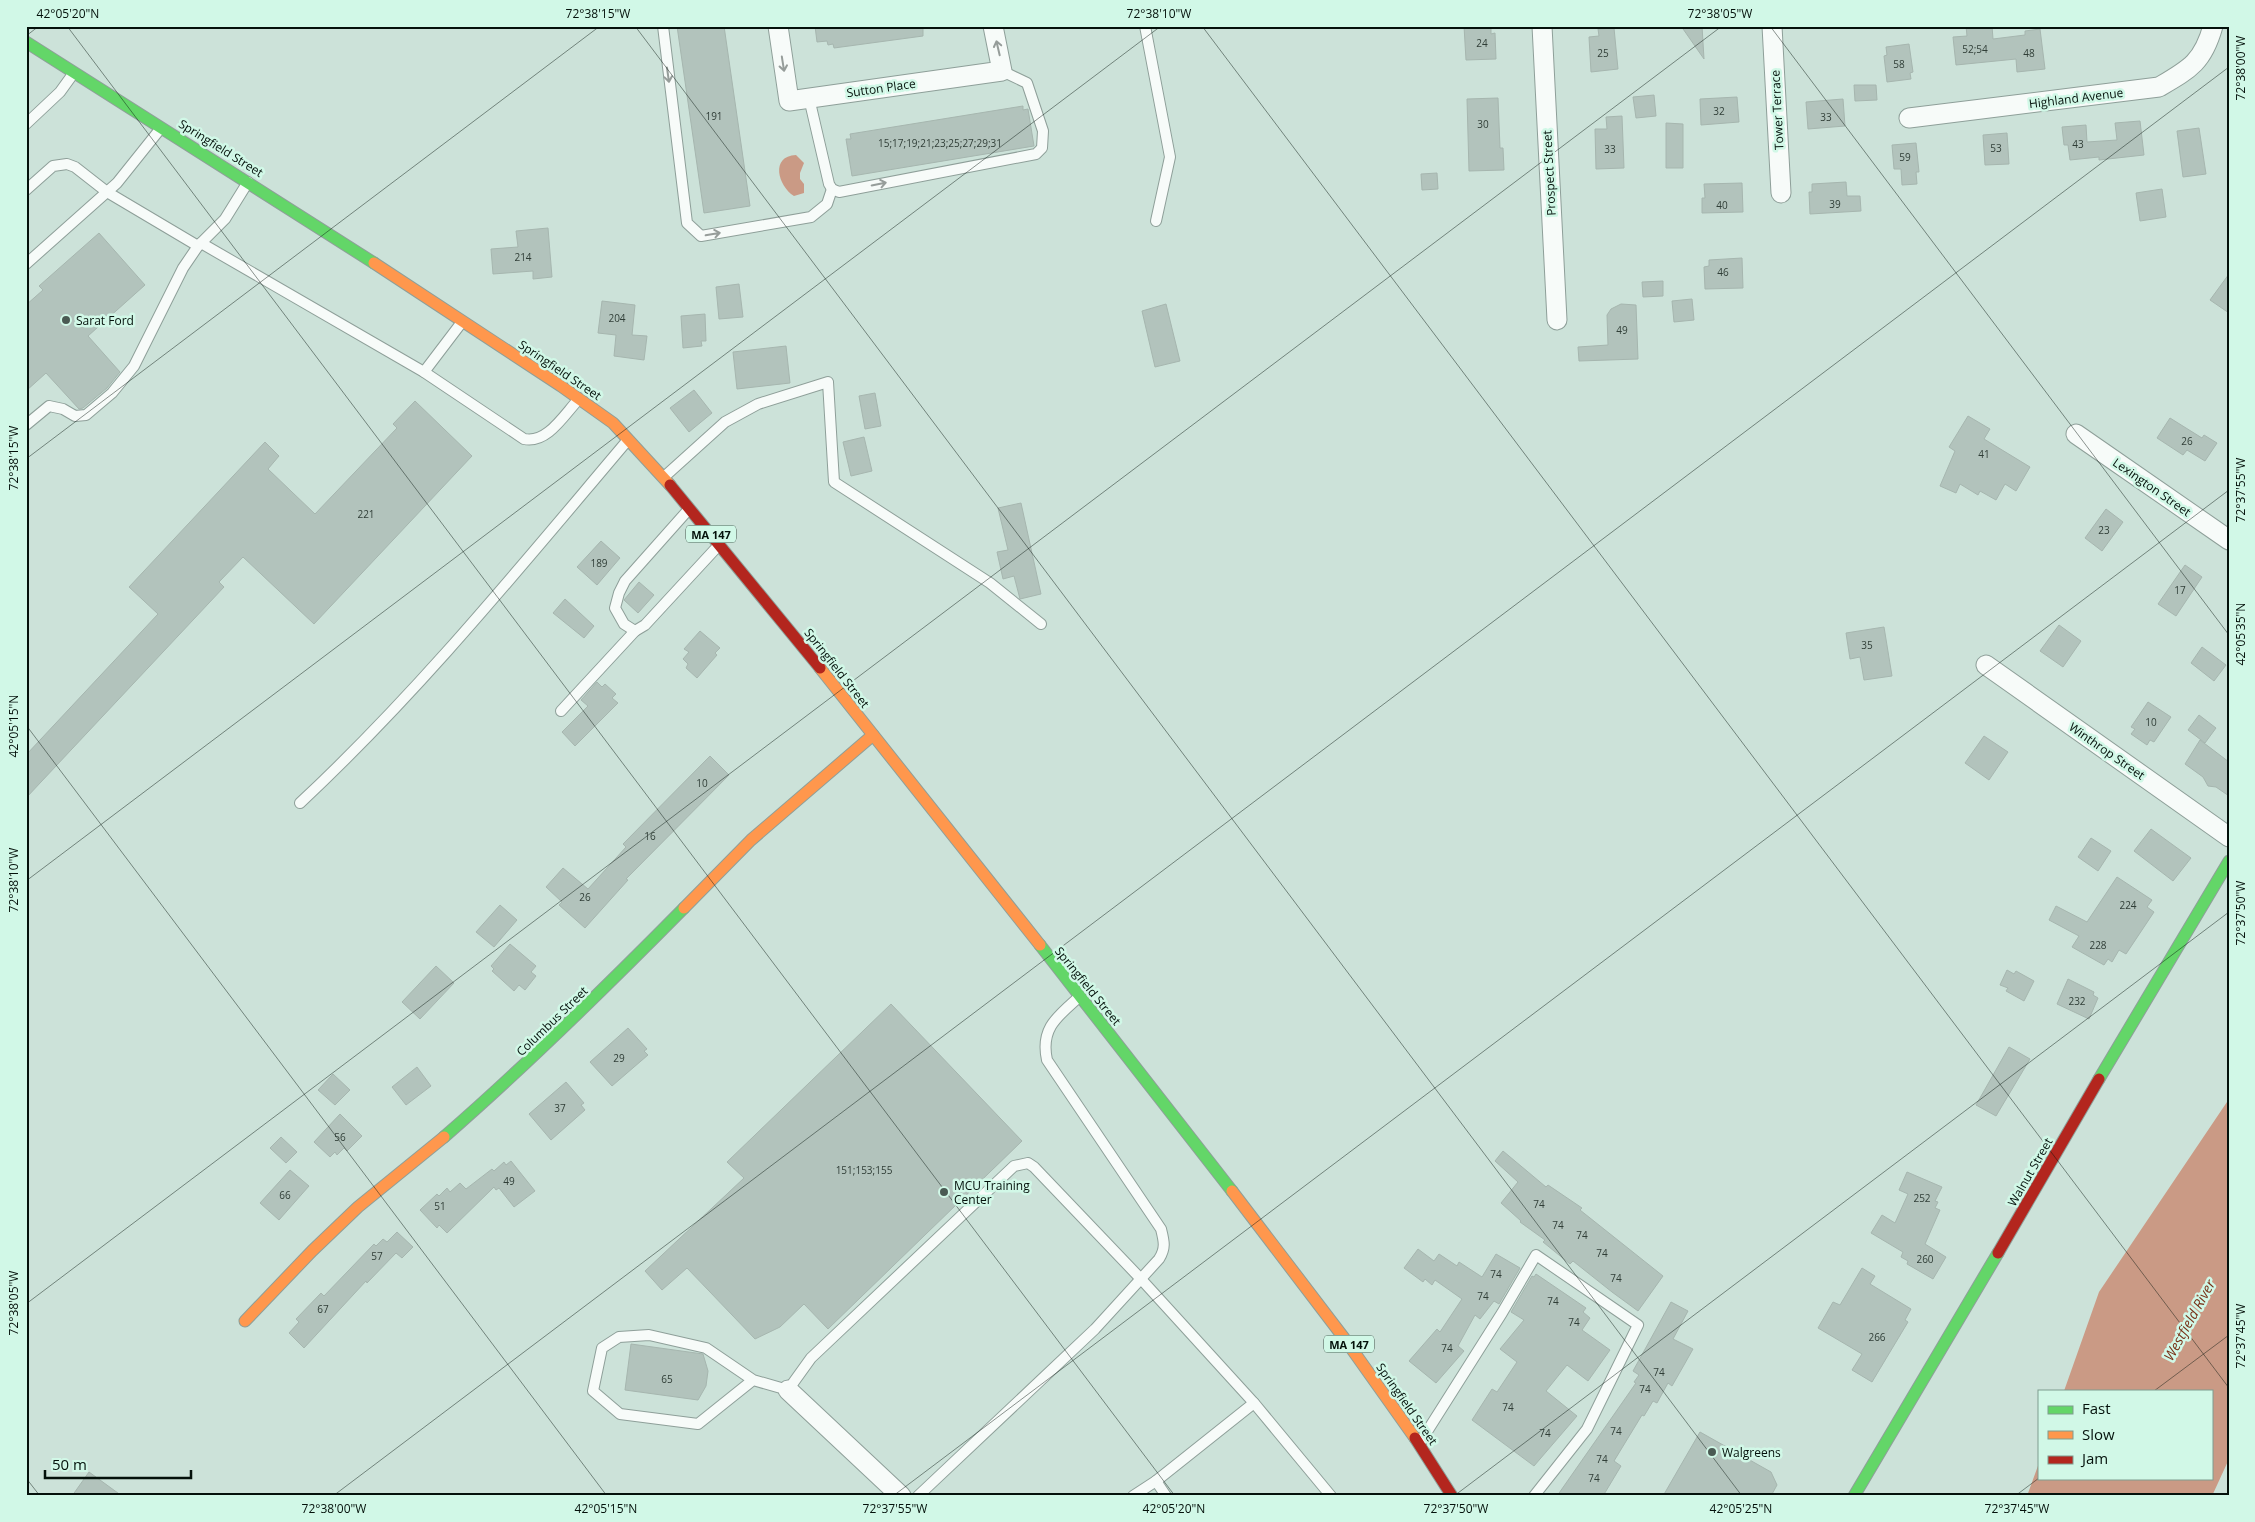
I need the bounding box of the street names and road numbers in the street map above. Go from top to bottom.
street label: Tower Terrace [1766,69,1788,150]
street label: Sutton Place [845,75,917,101]
street label: Highland Avenue [2028,84,2124,112]
street label: Springfield Street [176,115,266,181]
street label: Prospect Street [1538,130,1560,216]
street label: Springfield Street [515,336,605,404]
street label: Lexington Street [2110,454,2194,520]
road number: MA 147 [686,526,736,542]
street label: Springfield Street [801,625,873,711]
street label: Winthrop Street [2066,718,2148,784]
street label: Springfield Street [1051,943,1125,1029]
street label: Columbus Street [513,982,591,1060]
street label: Walnut Street [2004,1135,2056,1209]
road number: MA 147 [1324,1336,1374,1352]
street label: Springfield Street [1372,1360,1442,1448]

